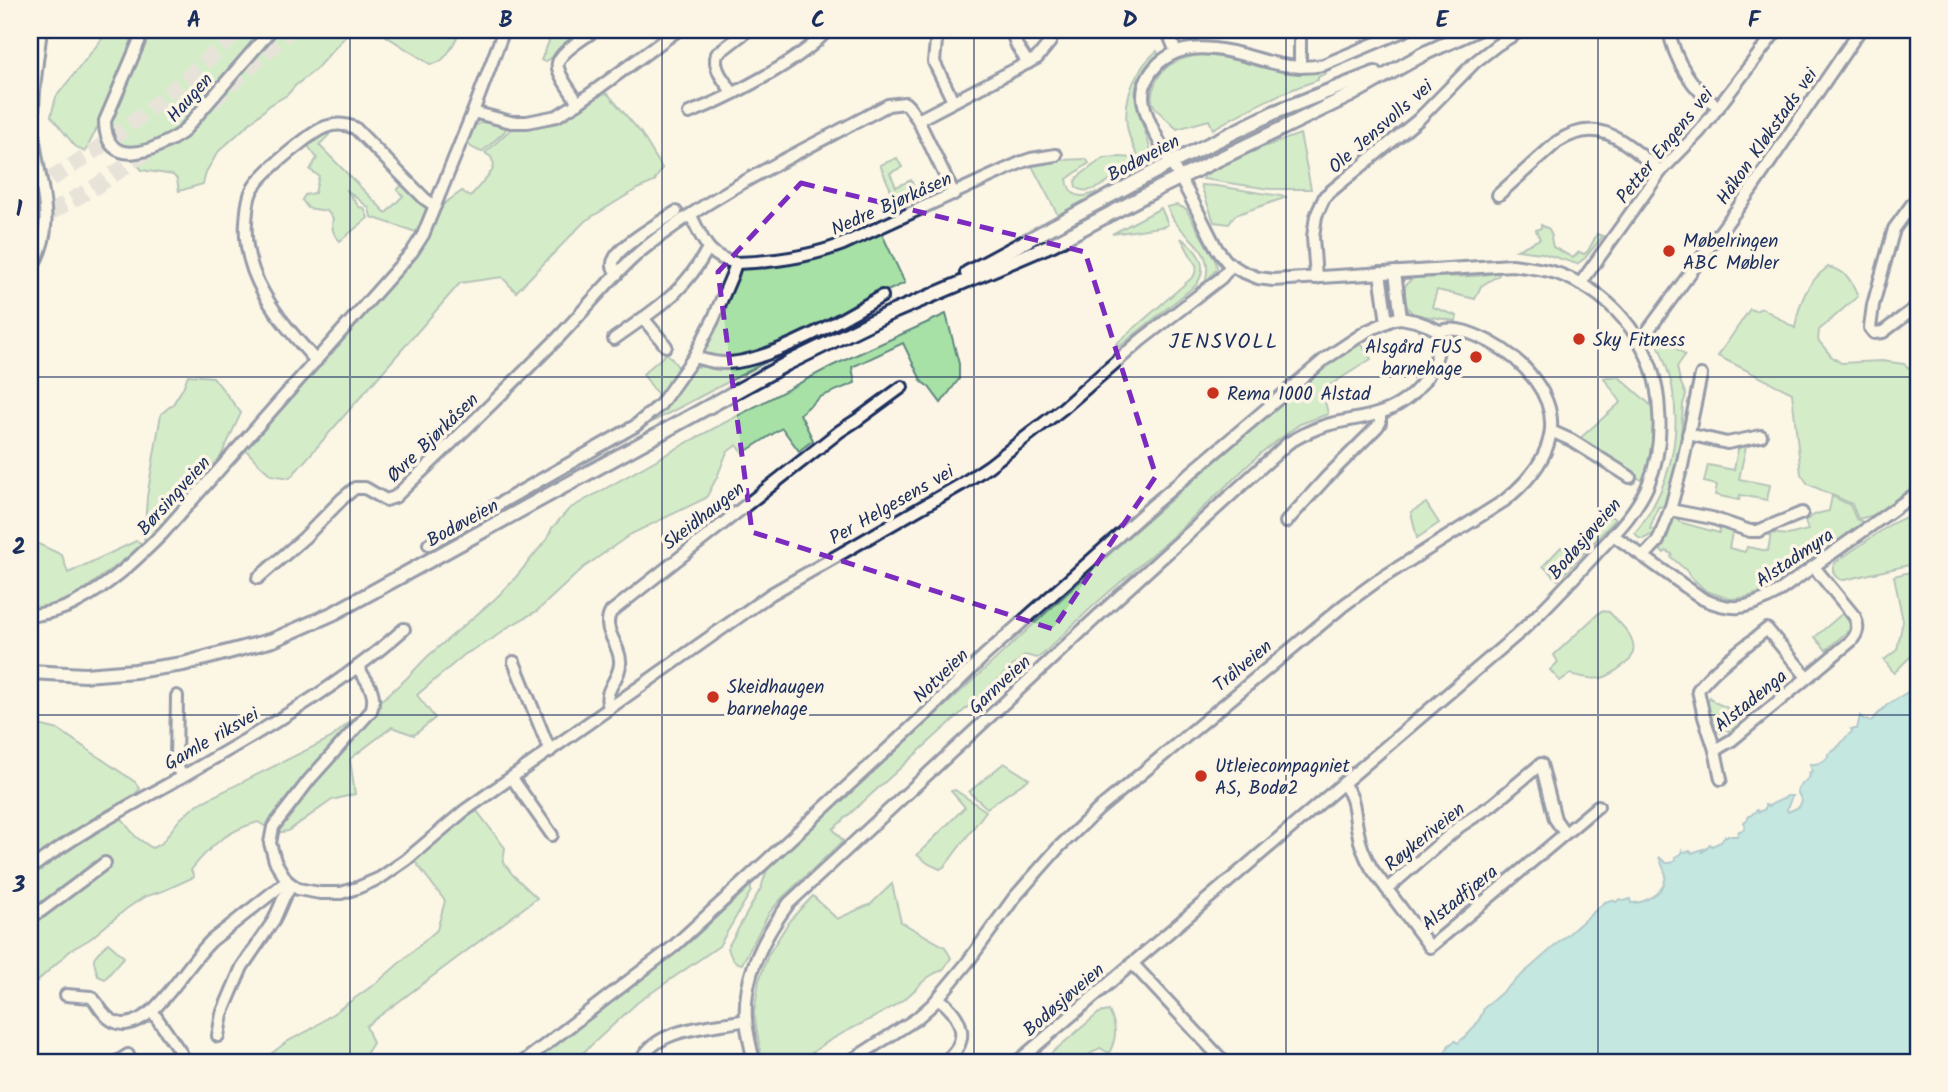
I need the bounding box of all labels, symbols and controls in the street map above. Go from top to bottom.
text: A [187,3,201,39]
text: B [499,3,513,39]
text: C [811,3,825,39]
text: D [1122,3,1138,39]
text: E [1436,3,1450,39]
text: F [1748,3,1762,39]
street label: Håkon Kløkstads vei [1709,61,1827,212]
street label: Haugen [160,67,221,130]
street label: Ole Jensvolls vei [1322,72,1442,182]
street label: Petter Engens vei [1609,81,1723,211]
street label: Bodøveien [1102,127,1186,190]
street label: Nedre Bjørkåsen [826,165,957,245]
text: 1 [16,192,23,228]
place label: Møbelringen ABC Møbler [1683,227,1781,279]
marker: Møbelringen ABC Møbler [1661,243,1677,259]
district label: JENSVOLL [1169,326,1279,359]
place label: Sky Fitness [1593,326,1685,356]
marker: Sky Fitness [1571,331,1587,347]
place label: Alsgård FUS barnehage [1365,333,1462,385]
marker: Alsgård FUS barnehage [1468,349,1484,365]
place label: Rema 1000 Alstad [1227,380,1371,410]
marker: Rema 1000 Alstad [1205,385,1221,401]
street label: Øvre Bjørkåsen [380,386,486,490]
street label: Børsingveien [130,450,219,543]
street label: Per Helgesens vei [824,457,961,554]
street label: Skeidhaugen [657,475,752,558]
street label: Bodøveien [421,492,505,556]
street label: Bodøsjøveien [1541,492,1630,587]
street label: Alstadmyra [1750,521,1841,596]
text: 2 [12,530,26,566]
street label: Trålveien [1207,633,1280,700]
street label: Notveien [906,642,976,711]
street label: Garnveien [962,648,1039,723]
street label: Alstadenga [1708,663,1794,740]
place label: Skeidhaugen barnehage [727,673,825,725]
marker: Skeidhaugen barnehage [705,689,721,705]
street label: Gamle riksvei [159,700,266,779]
place label: Utleiecompagniet AS, Bodø2 [1215,752,1350,804]
marker: Utleiecompagniet AS, Bodø2 [1193,768,1209,784]
street label: Røykeriveien [1378,795,1472,880]
street label: Alstadfjæra [1415,858,1505,939]
text: 3 [12,868,26,904]
street label: Bodøsjøveien [1017,956,1112,1045]

